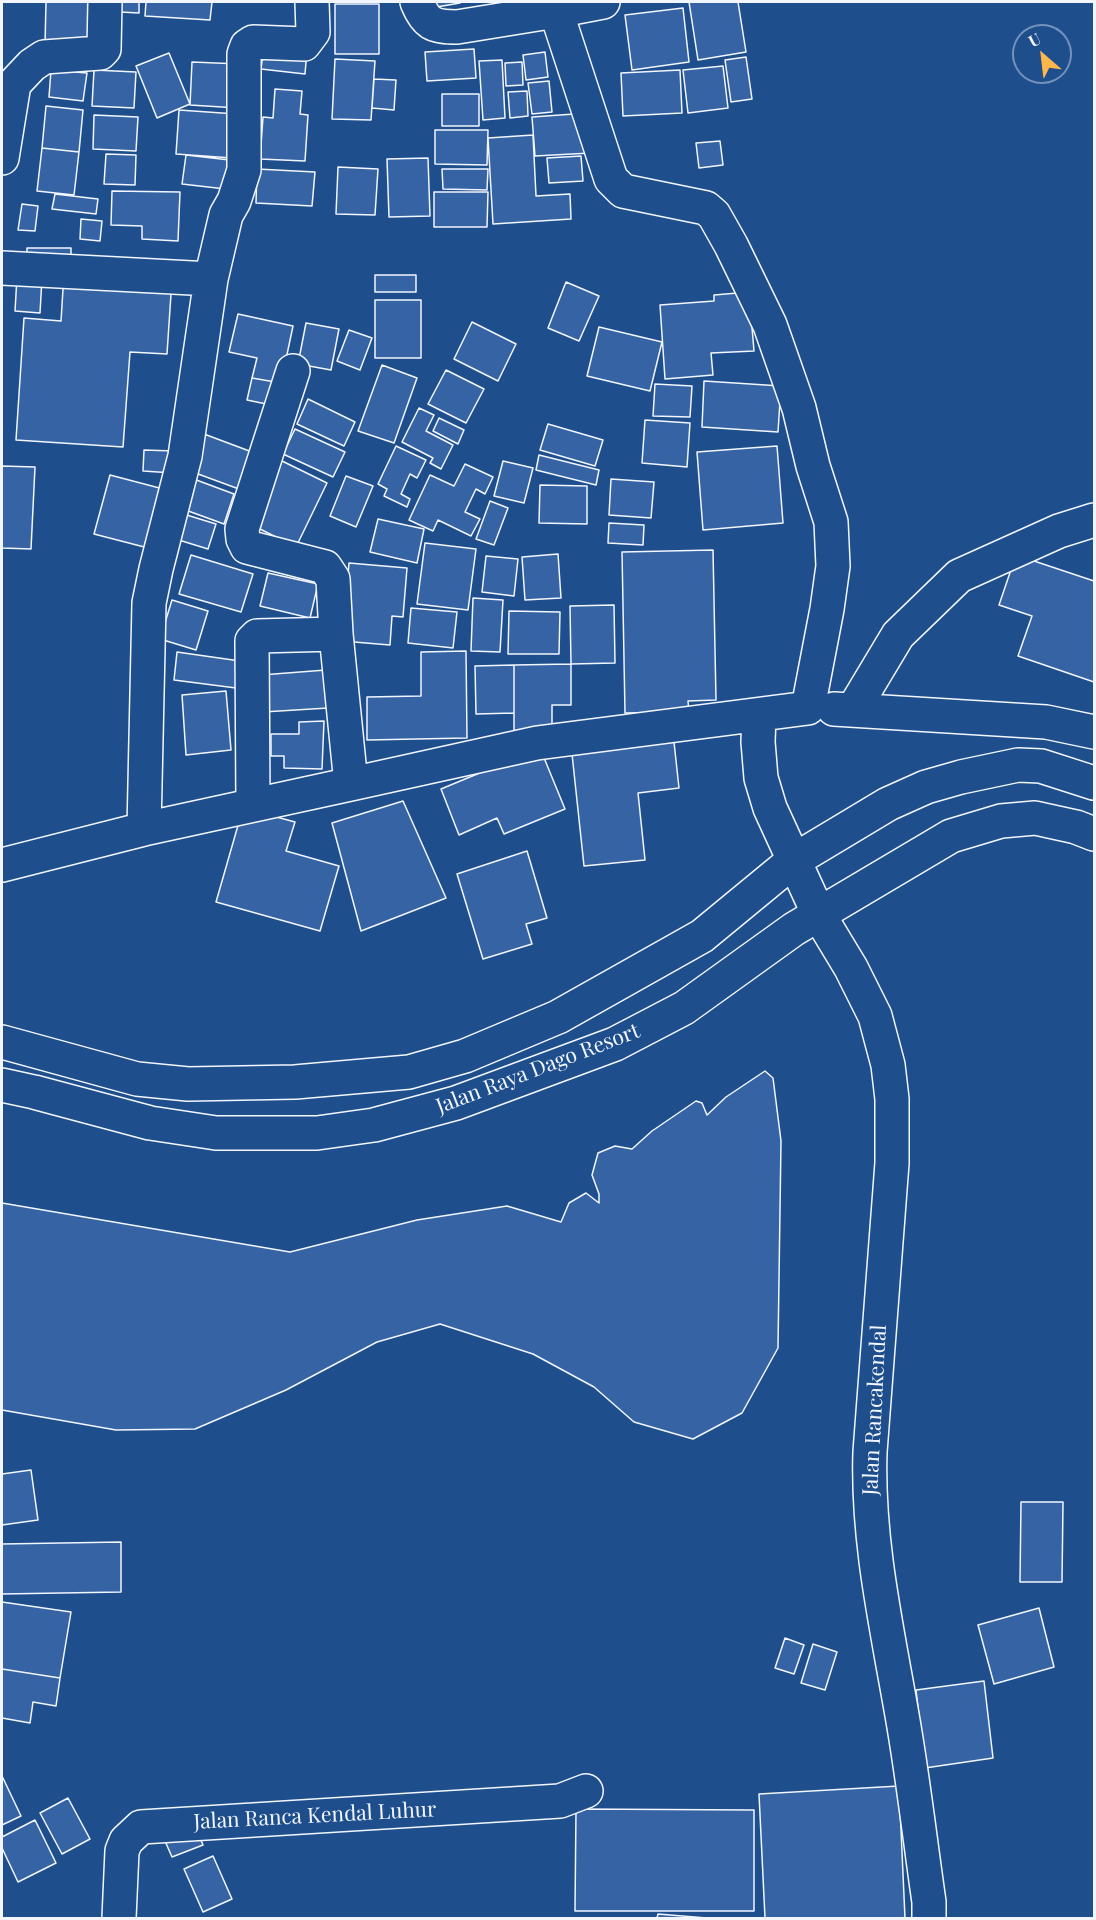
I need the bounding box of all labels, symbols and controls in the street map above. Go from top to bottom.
north arrow [1012,24,1072,84]
text: U [1024,28,1044,51]
street label: Jalan Raya Dago Resort [433,1018,643,1120]
street label: Jalan Rancakendal [858,1324,892,1496]
street label: Jalan Ranca Kendal Luhur [193,1797,437,1835]

